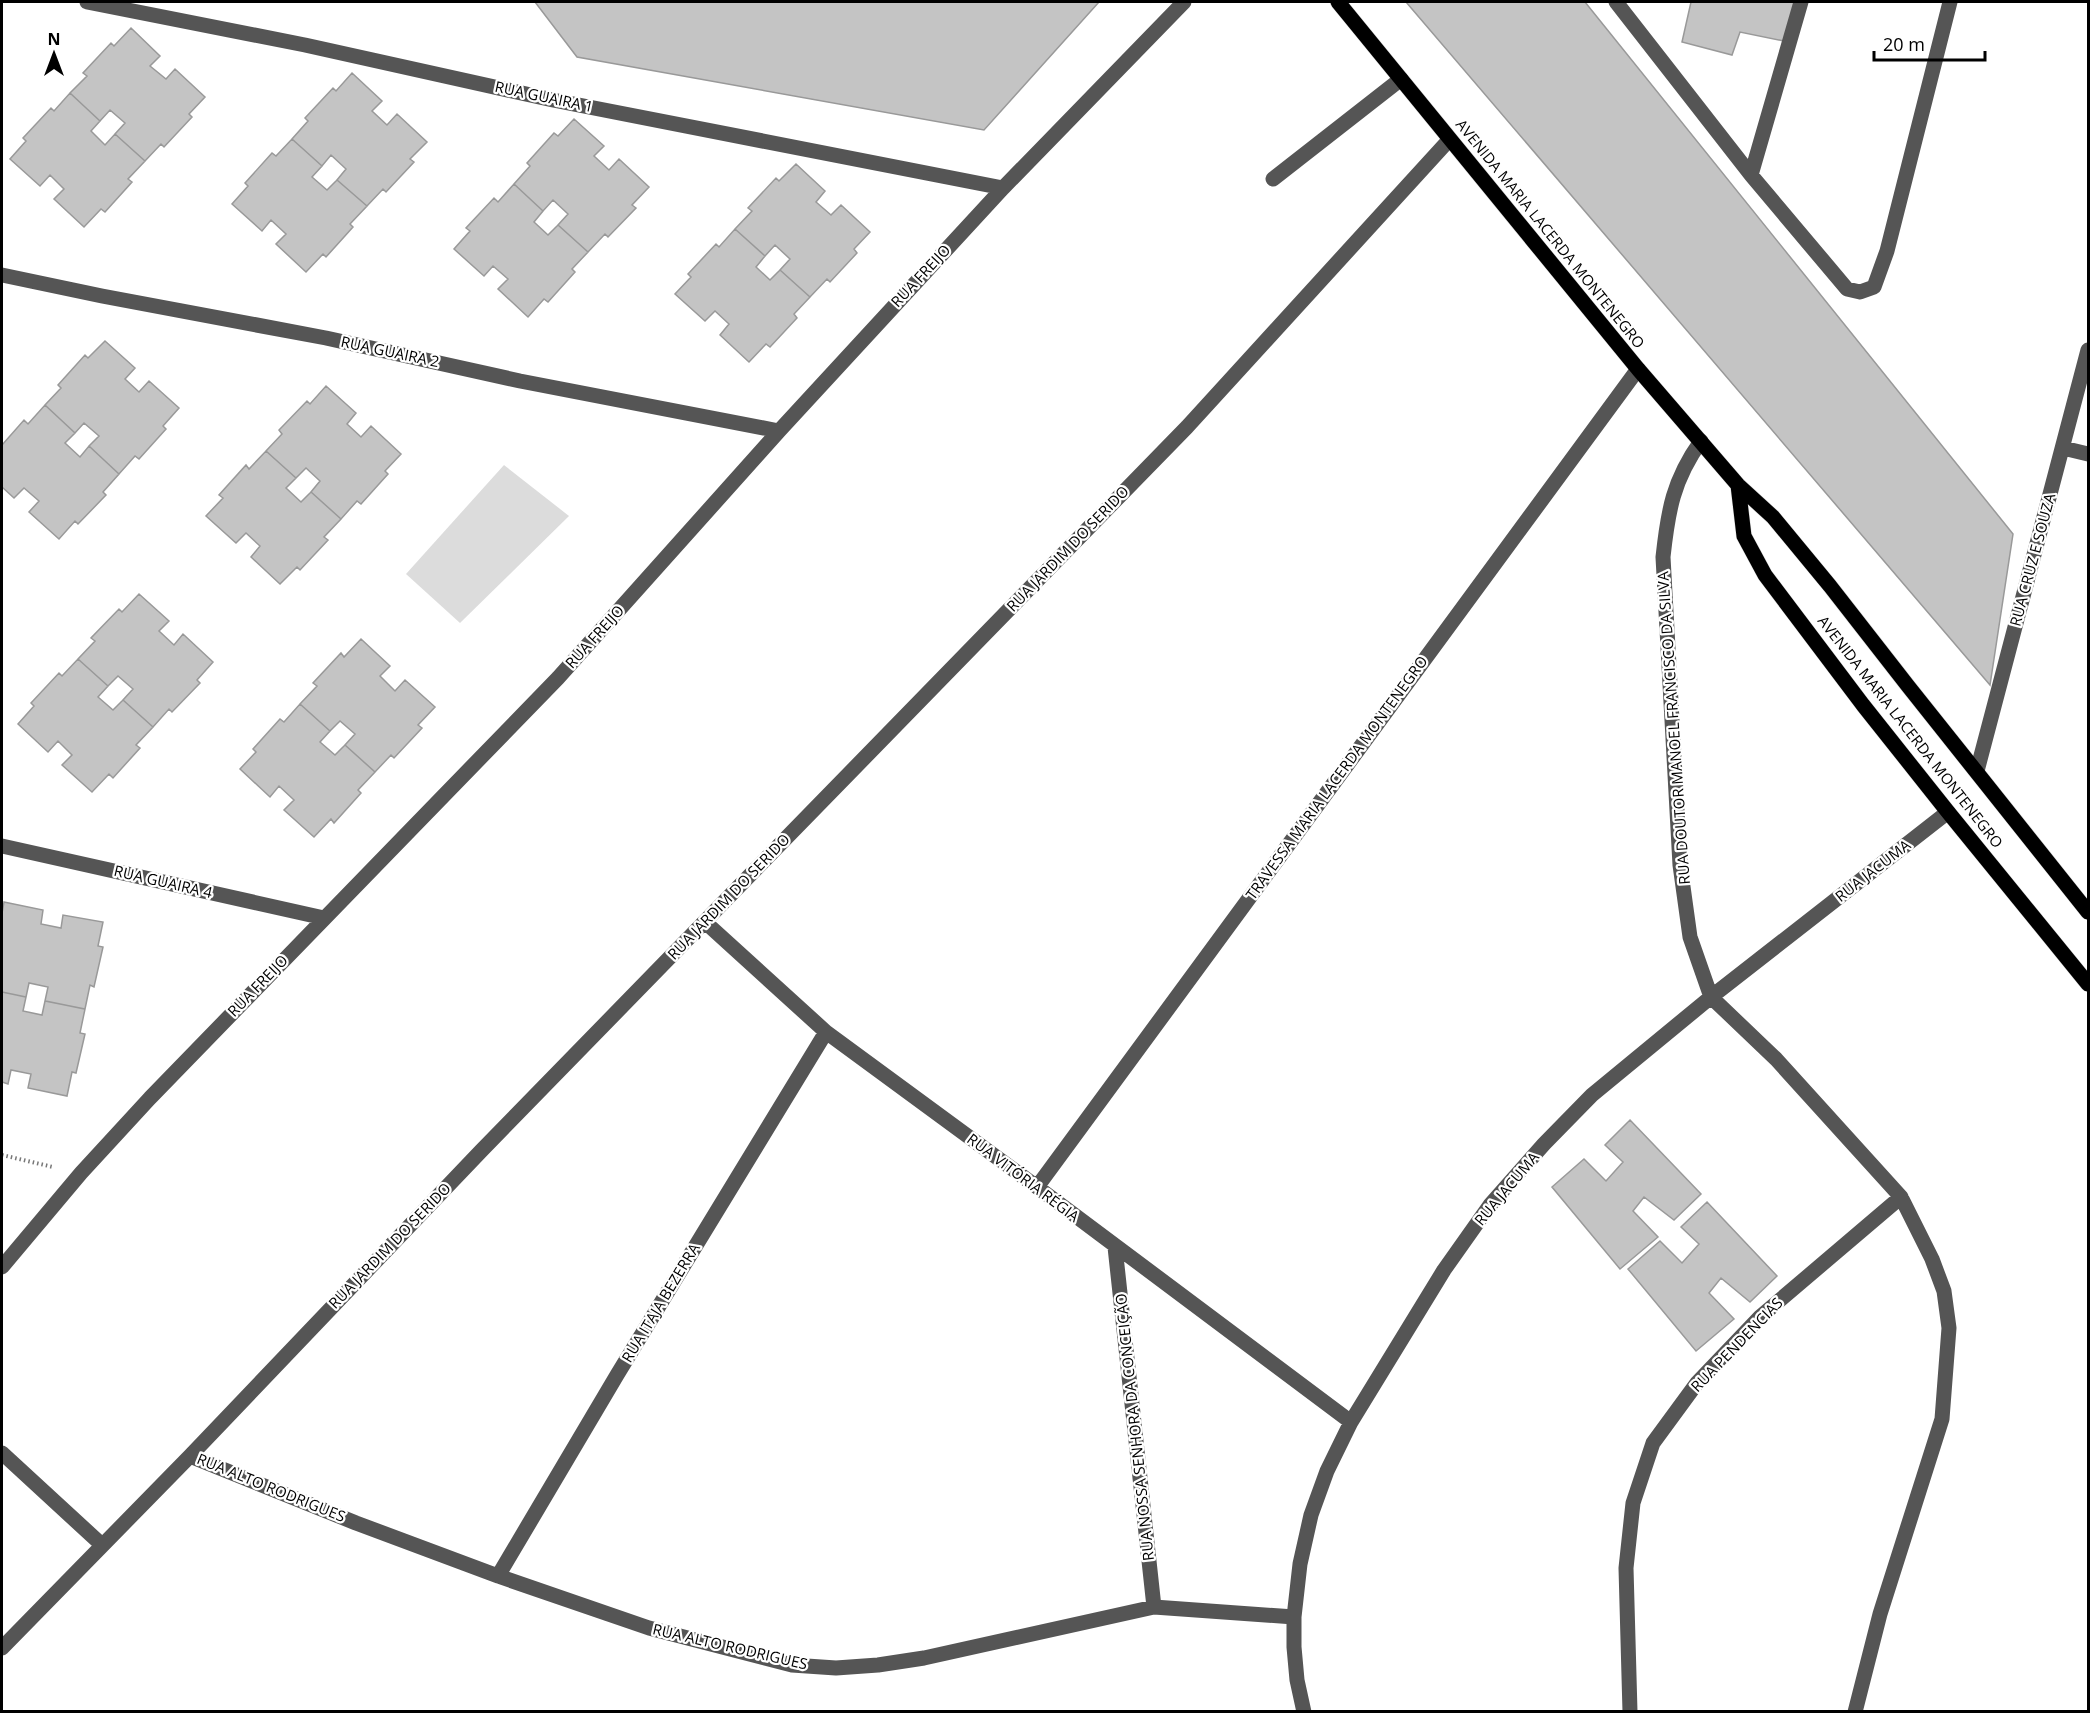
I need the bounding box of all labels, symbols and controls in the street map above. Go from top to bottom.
north arrow [24,24,84,84]
scale bar [1874,24,1985,62]
text: N [47,28,61,50]
text: 20 m [1883,32,1925,56]
street label: RUA GUAIRA 1 [493,76,595,116]
street label: AVENIDA MARIA LACERDA MONTENEGRO [1452,115,1650,352]
street label: RUA FREIJO [886,240,954,311]
street label: RUA GUAIRA 2 [339,331,441,371]
street label: RUA JARDIM DO SERIDO [1002,481,1133,616]
street label: RUA CRUZ E SOUZA [2005,491,2060,628]
street label: RUA DOUTOR MANOEL FRANCISCO DA SILVA [1652,570,1694,885]
street label: RUA FREIJO [560,600,628,672]
street label: AVENIDA MARIA LACERDA MONTENEGRO [1814,611,2008,852]
street label: TRAVESSA MARIA LACERDA MONTENEGRO [1241,651,1432,903]
street label: RUA JARDIM DO SERIDO [663,829,794,964]
street label: RUA JACUMA [1831,834,1915,906]
street label: RUA GUAIRA 4 [112,860,215,902]
street label: RUA FREIJO [223,950,292,1021]
street label: RUA VITÓRIA RÉGIA [963,1128,1084,1226]
street label: RUA JACUMA [1470,1147,1543,1229]
street label: RUA JARDIM DO SERIDO [324,1178,455,1313]
street label: RUA ITAJA BEZERRA [617,1239,704,1366]
street label: RUA NOSSA SENHORA DA CONCEIÇÃO [1110,1292,1158,1562]
street label: RUA PENDENCIAS [1686,1293,1787,1396]
street label: RUA ALTO RODRIGUES [194,1448,349,1526]
street label: RUA ALTO RODRIGUES [651,1618,810,1674]

